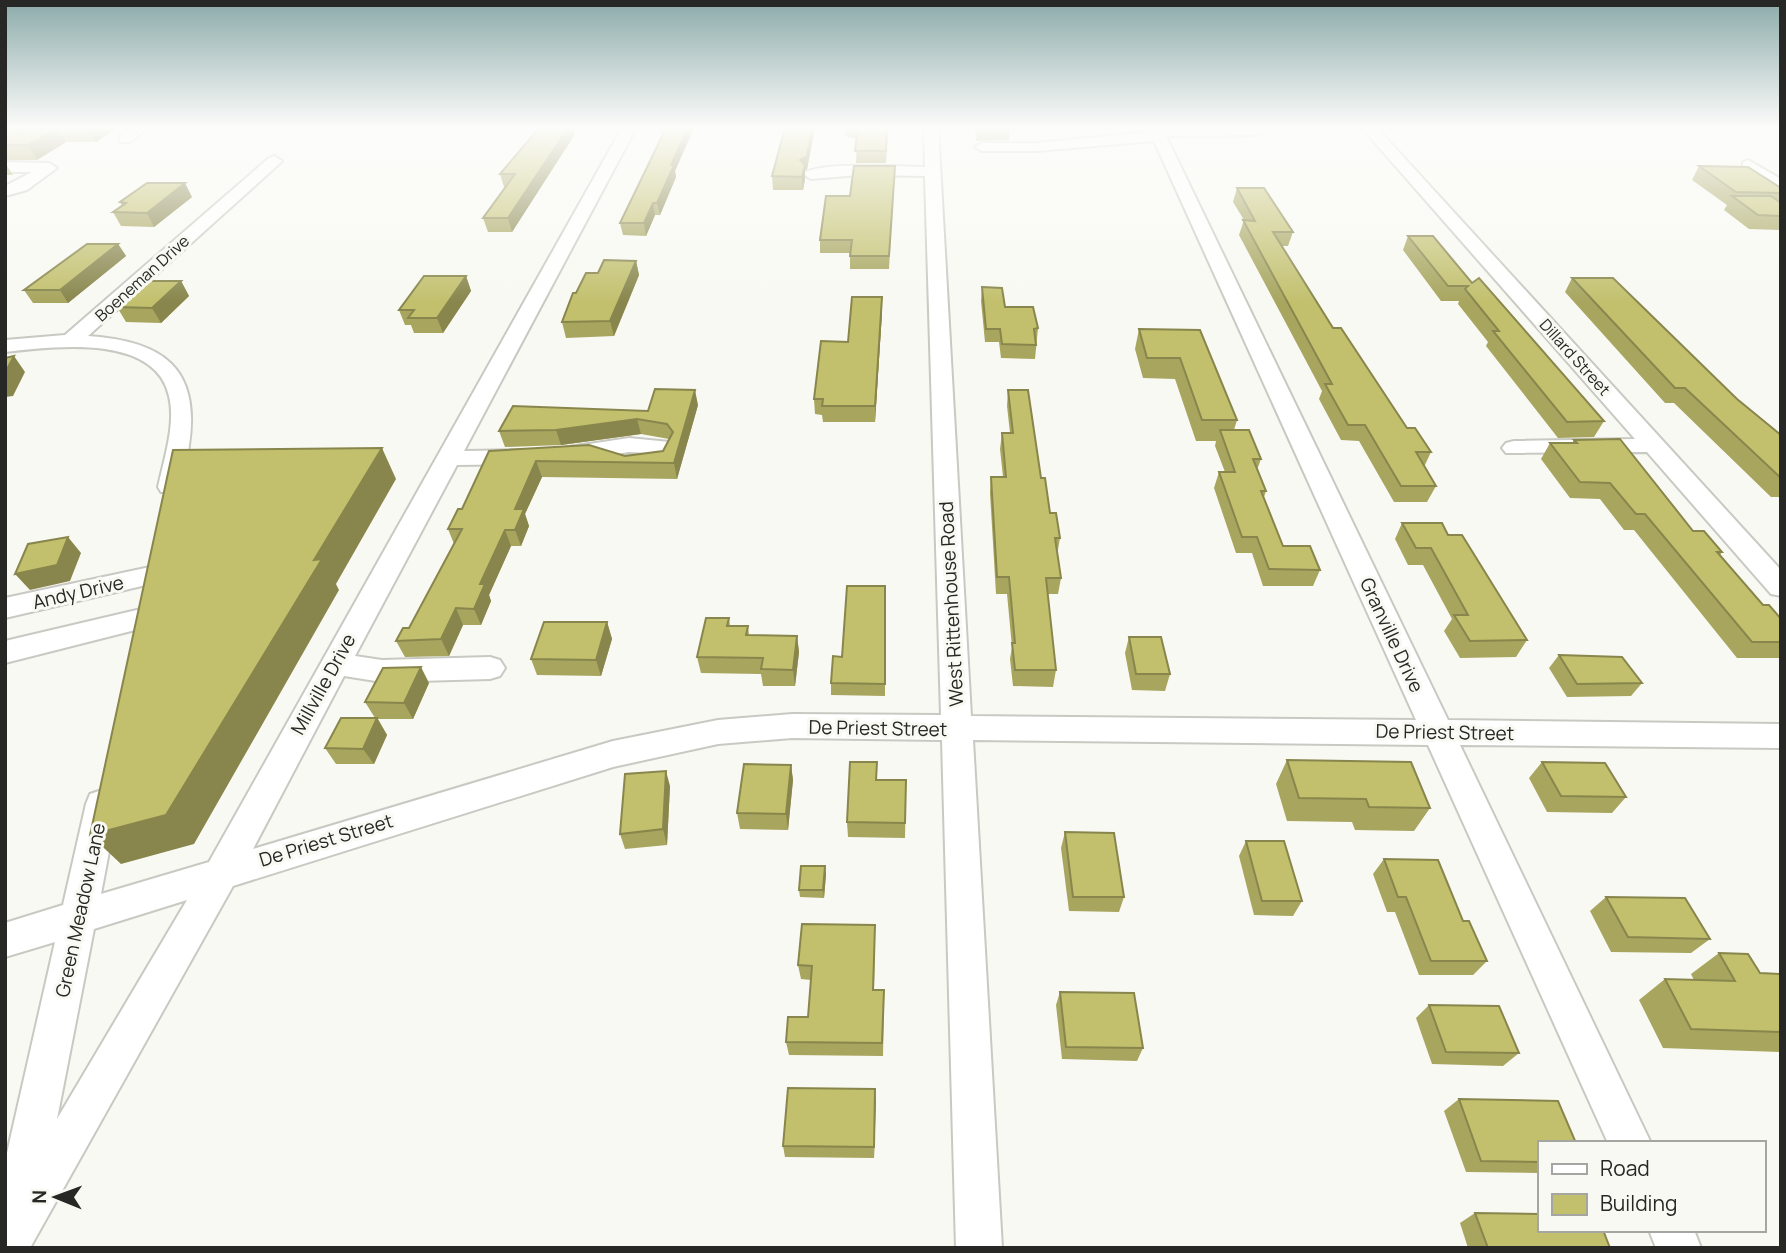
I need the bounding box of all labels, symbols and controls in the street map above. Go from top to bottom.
street label: Boeneman Drive [90,230,194,326]
street label: Dillard Street [1535,314,1615,400]
street label: West Rittenhouse Road [933,501,969,707]
street label: Andy Drive [30,569,126,615]
street label: Granville Drive [1354,573,1430,697]
street label: Millville Drive [285,629,361,739]
street label: De Priest Street [808,714,948,742]
street label: De Priest Street [1375,718,1515,746]
street label: De Priest Street [256,807,396,873]
street label: Green Meadow Lane [49,820,111,1000]
legend [1538,1141,1765,1232]
text: Road [1600,1154,1650,1182]
north arrow [21,1162,91,1232]
text: Building [1600,1189,1677,1217]
text: N [26,1190,52,1204]

